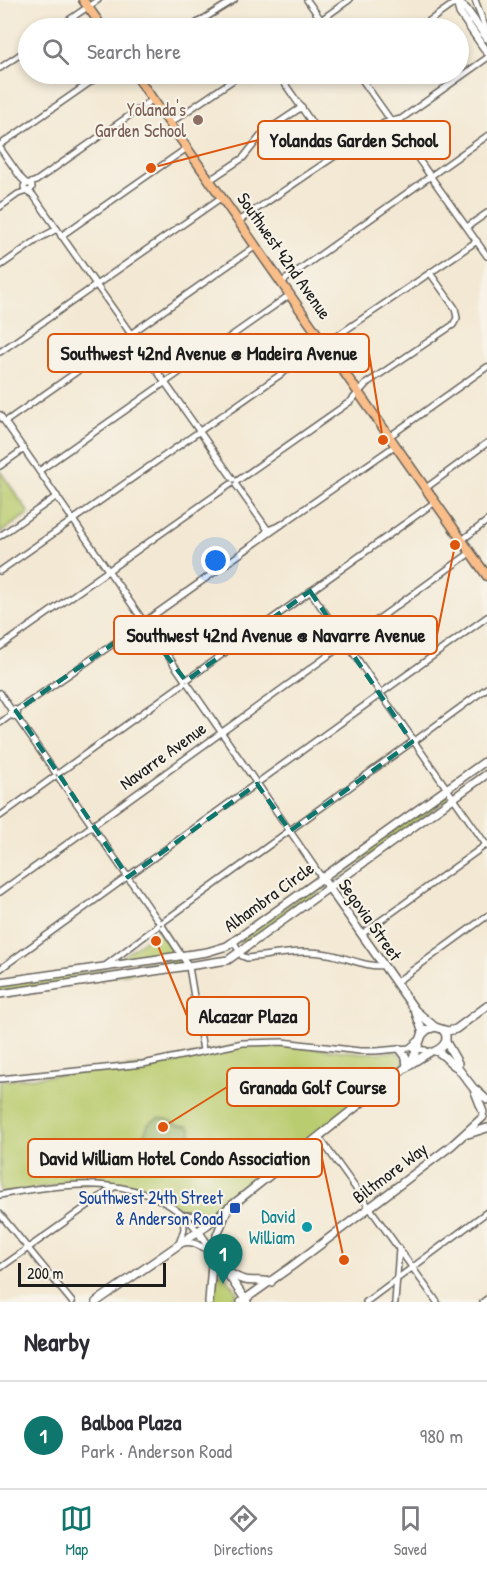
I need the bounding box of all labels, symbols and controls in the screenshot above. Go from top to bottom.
search box [18,18,469,84]
icon: search [39,35,72,68]
text: Search here [87,36,181,66]
place label: Yolanda's Garden School [95,97,186,143]
marker: Yolanda's Garden School [191,113,205,127]
callout: Yolandas Garden School [258,121,450,159]
text: Yolandas Garden School [270,126,439,153]
street label: Southwest 42nd Avenue [231,187,337,324]
callout: Southwest 42nd Avenue @ Madeira Avenue [48,334,369,372]
text: Southwest 42nd Avenue @ Madeira Avenue [61,339,358,366]
your location [201,546,230,575]
callout: Southwest 42nd Avenue @ Navarre Avenue [114,616,437,654]
text: Southwest 42nd Avenue @ Navarre Avenue [126,621,426,648]
street label: Navarre Avenue [114,716,211,796]
street label: Alhambra Circle [219,855,319,938]
street label: Segovia Street [333,874,408,966]
callout: Alcazar Plaza [187,997,309,1035]
text: Alcazar Plaza [199,1002,297,1029]
callout: Granada Golf Course [227,1068,399,1106]
text: Granada Golf Course [239,1073,387,1100]
street label: Biltmore Way [347,1136,433,1209]
callout: David William Hotel Condo Association [28,1139,322,1177]
text: David William Hotel Condo Association [40,1144,310,1171]
place label: Southwest 24th Street & Anderson Road [79,1185,224,1231]
marker: Southwest 24th Street & Anderson Road [228,1201,242,1215]
place label: David William [249,1204,295,1250]
marker: David William [300,1220,314,1234]
pin: 1 [204,1234,242,1284]
scale bar [18,1260,166,1288]
text: 200 m [27,1262,63,1284]
text: Nearby [24,1324,90,1359]
text: Balboa Plaza [81,1407,181,1437]
text: 1 [40,1422,47,1449]
text: 980 m [420,1422,463,1449]
text: Park · Anderson Road [81,1437,232,1464]
tab: Map [60,1502,93,1560]
tab: Directions [214,1502,273,1560]
tab: Saved [394,1502,427,1560]

